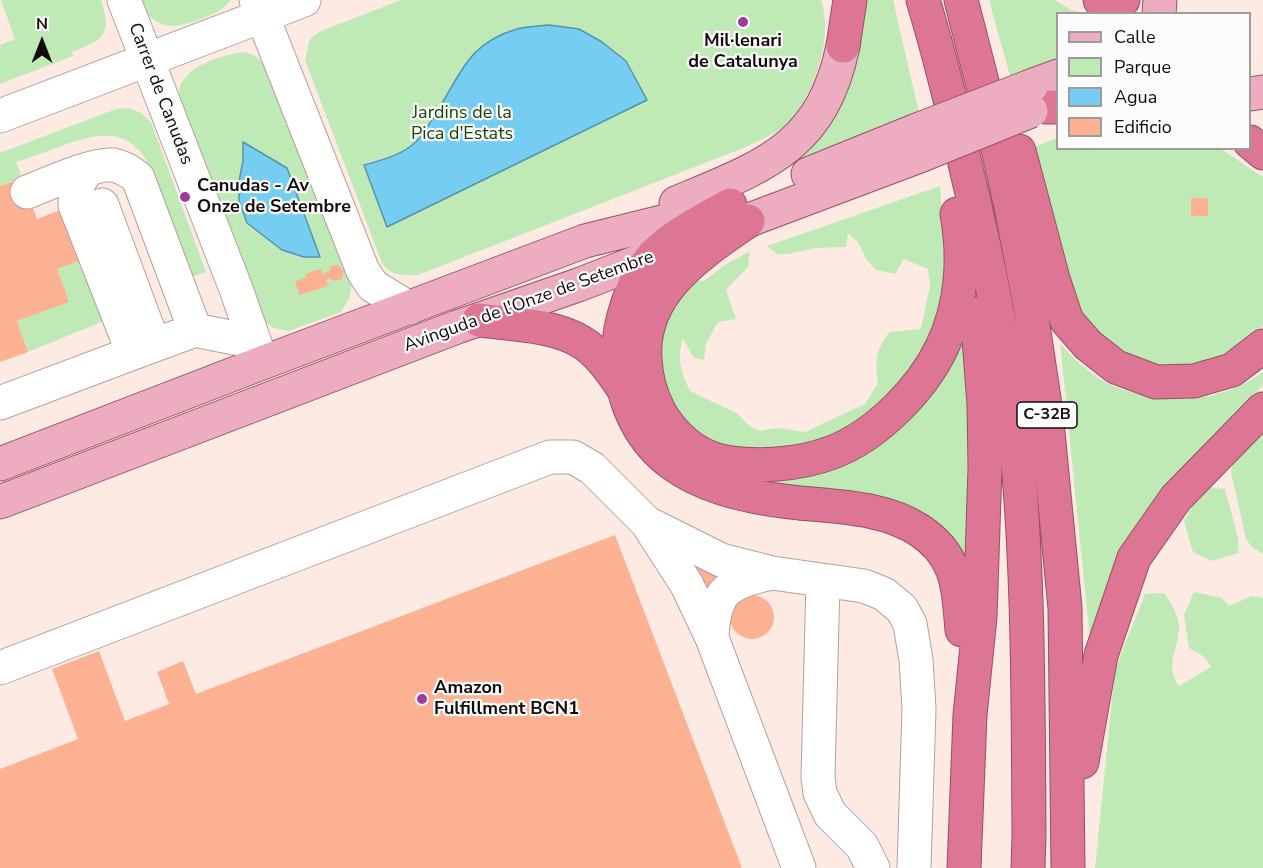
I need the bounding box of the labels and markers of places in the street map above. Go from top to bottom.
marker: Mil·lenari de Catalunya [736,15,750,29]
place label: Mil·lenari de Catalunya [688,31,798,74]
place label: Canudas - Av Onze de Setembre [197,176,351,219]
marker: Canudas - Av Onze de Setembre [178,190,192,204]
place label: Amazon Fulfillment BCN1 [434,678,579,720]
marker: Amazon Fulfillment BCN1 [415,692,429,706]

